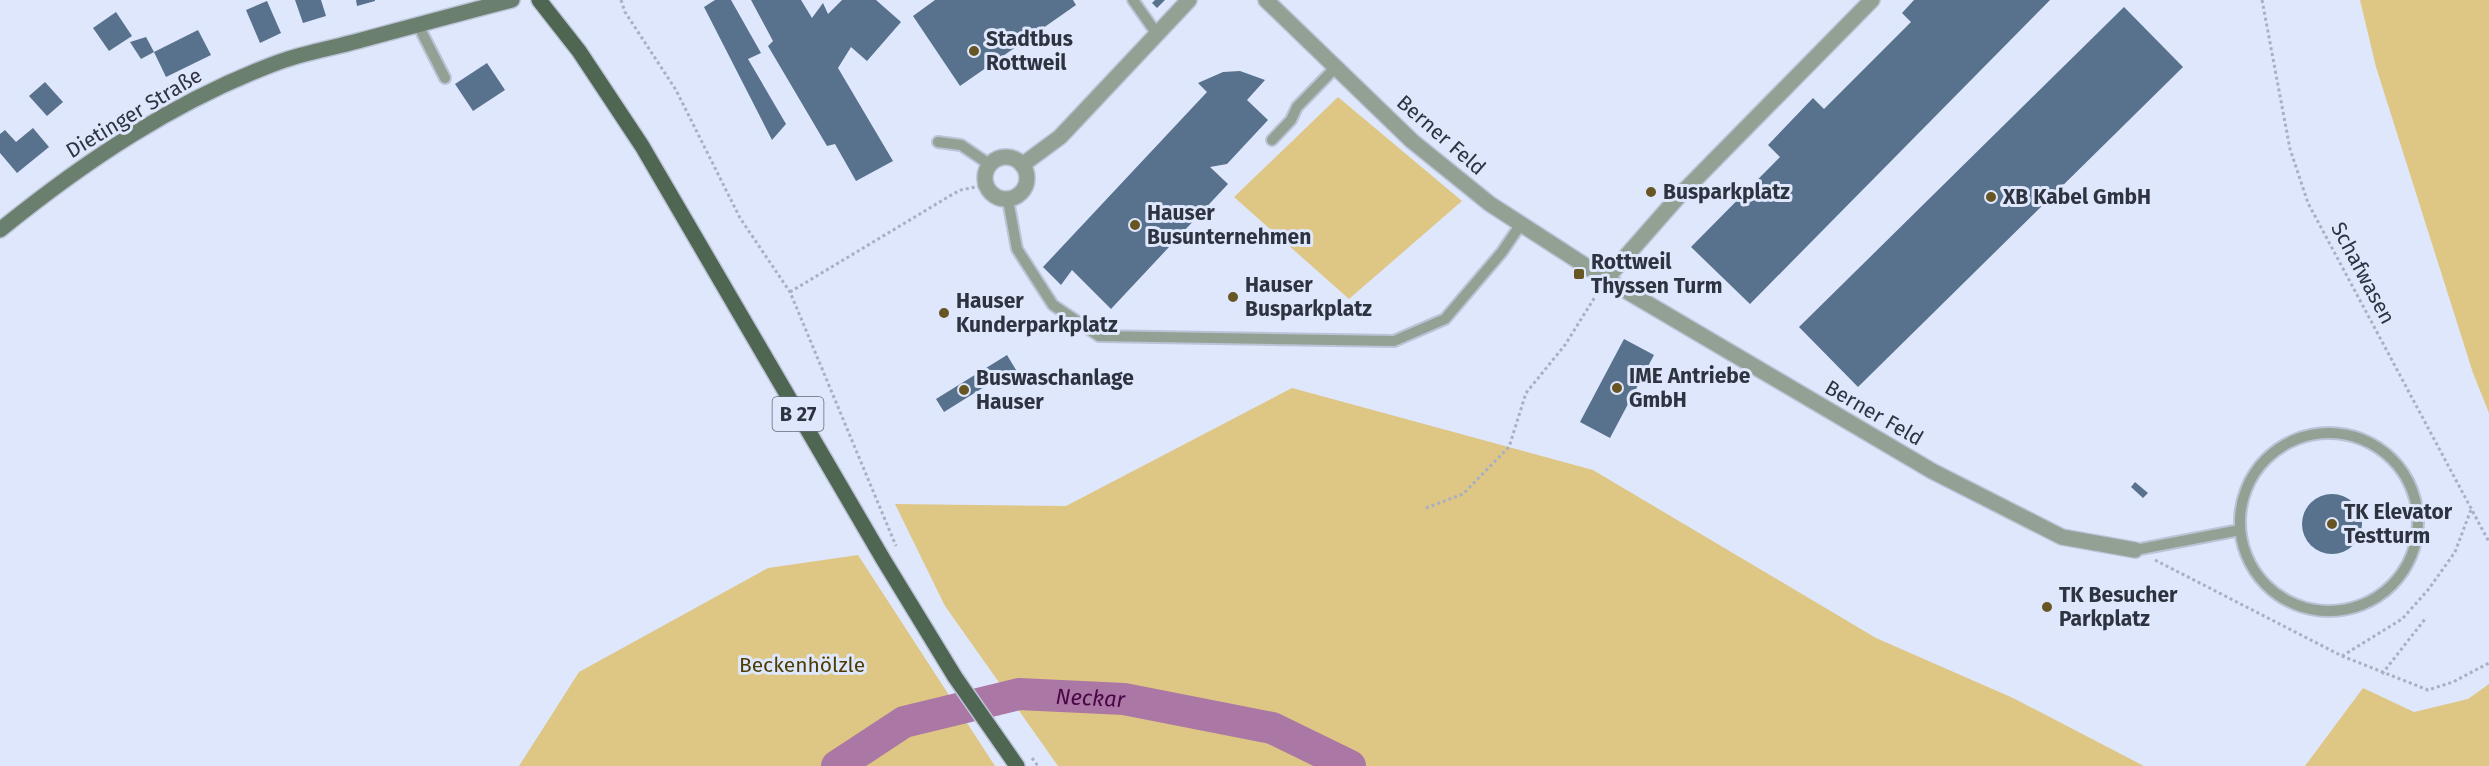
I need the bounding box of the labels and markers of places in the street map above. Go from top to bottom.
place label: Stadtbus Rottweil [986,26,1073,76]
marker: Stadtbus Rottweil [967,44,981,58]
place label: Busparkplatz [1663,179,1790,205]
place label: XB Kabel GmbH [2002,184,2151,210]
marker: Busparkplatz [1644,185,1658,199]
marker: XB Kabel GmbH [1984,190,1998,204]
place label: Hauser Busunternehmen [1147,200,1311,250]
marker: Hauser Busunternehmen [1128,218,1142,232]
place label: Rottweil Thyssen Turm [1591,249,1723,299]
marker: Rottweil Thyssen Turm [1572,267,1586,281]
place label: Hauser Busparkplatz [1245,272,1372,322]
place label: Hauser Kunderparkplatz [956,288,1118,338]
marker: Hauser Busparkplatz [1226,290,1240,304]
marker: Hauser Kunderparkplatz [937,306,951,320]
place label: IME Antriebe GmbH [1629,363,1751,413]
place label: Buswaschanlage Hauser [976,365,1134,415]
marker: IME Antriebe GmbH [1610,381,1624,395]
marker: Buswaschanlage Hauser [957,383,971,397]
place label: TK Elevator Testturm [2344,499,2453,549]
marker: TK Elevator Testturm [2325,517,2339,531]
place label: TK Besucher Parkplatz [2059,582,2178,632]
marker: TK Besucher Parkplatz [2040,600,2054,614]

